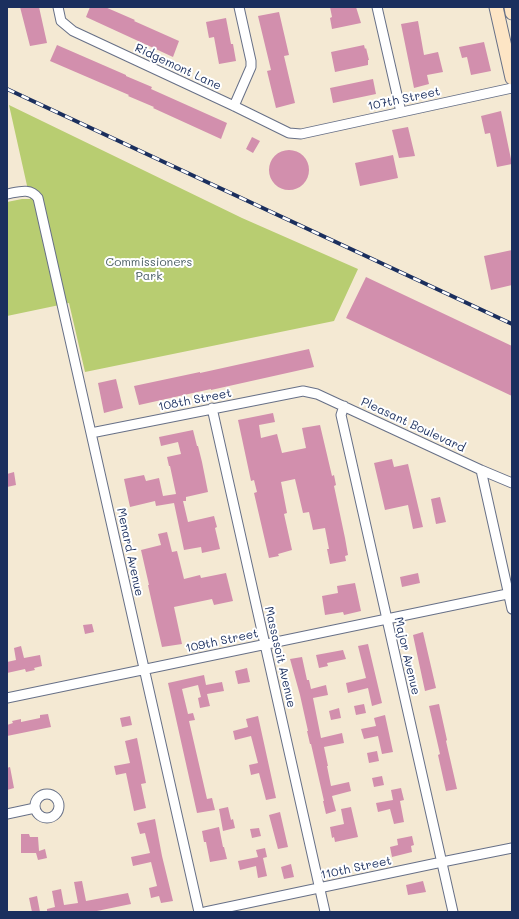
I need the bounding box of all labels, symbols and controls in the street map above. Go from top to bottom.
street label: Ridgemont Lane [133,41,223,93]
street label: 107th Street [367,84,441,114]
park label: Commissioners Park [106,255,192,283]
street label: 108th Street [157,386,233,414]
street label: Pleasant Boulevard [359,395,467,455]
street label: Menard Avenue [114,506,146,598]
street label: Massasoit Avenue [261,605,299,709]
street label: Major Avenue [391,616,423,696]
street label: 109th Street [184,626,260,656]
street label: 110th Street [319,853,393,883]

